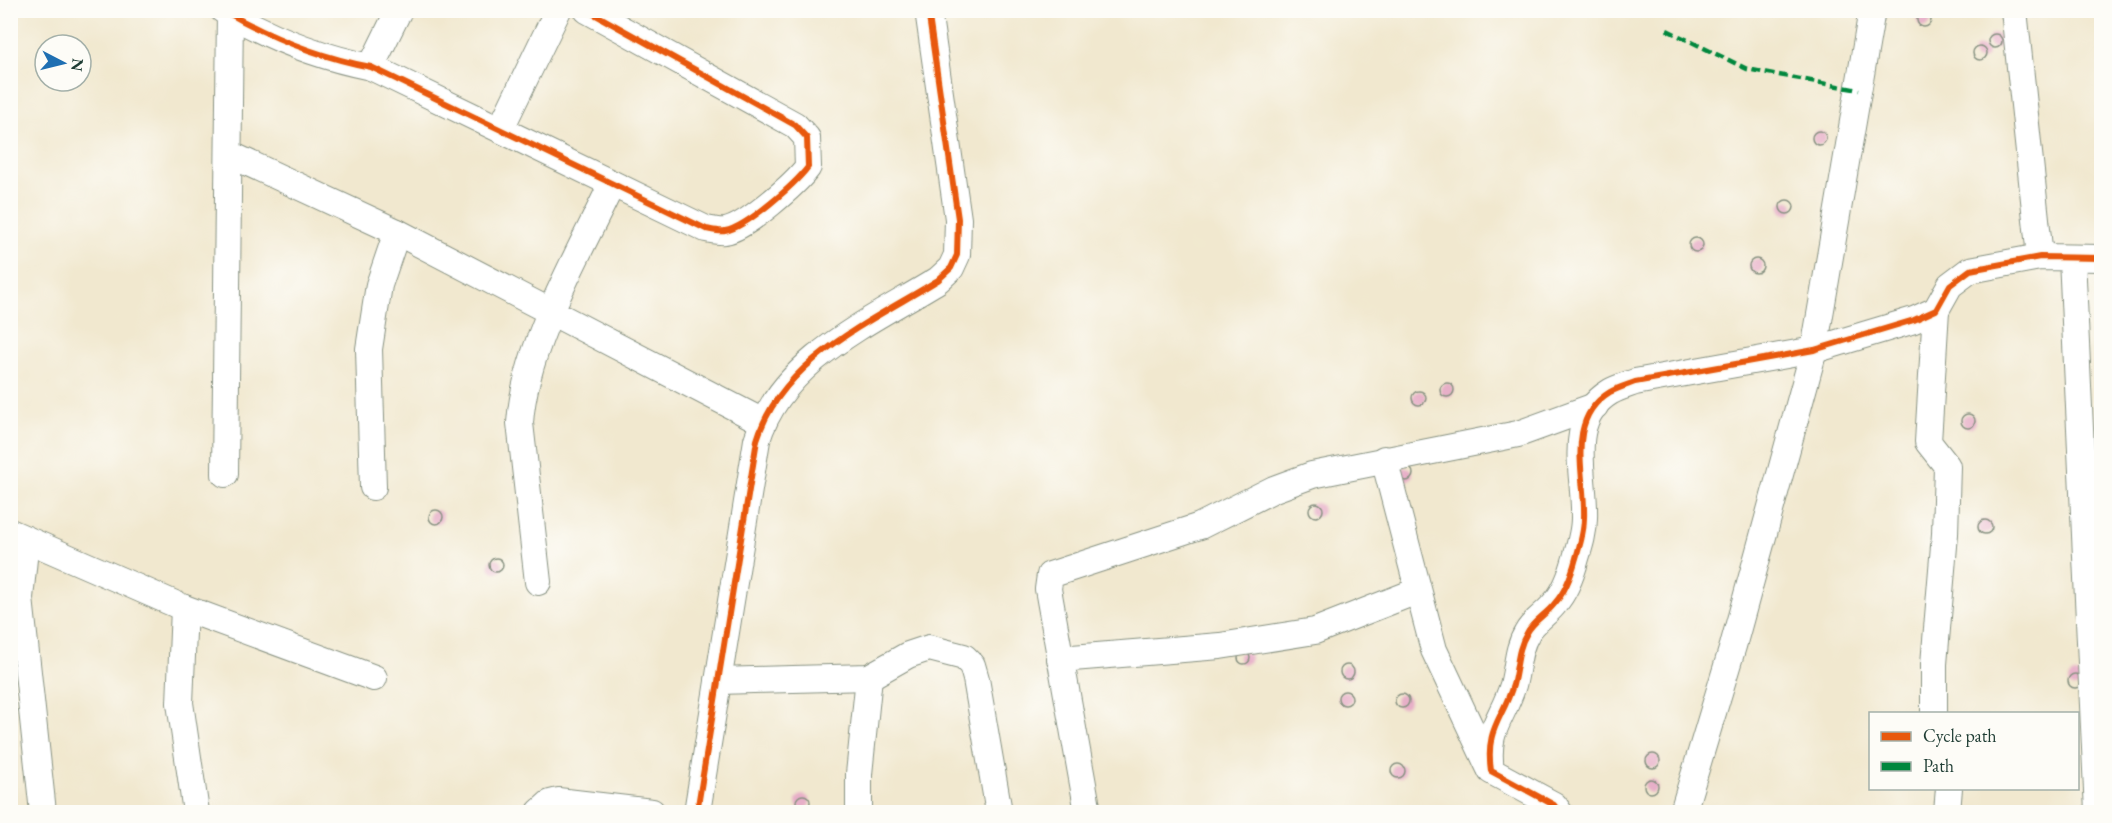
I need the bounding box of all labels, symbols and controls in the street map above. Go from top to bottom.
north arrow [33,33,93,93]
text: N [66,57,89,73]
legend [1869,712,2079,790]
text: Cycle path [1923,724,1997,747]
text: Path [1923,754,1954,777]

